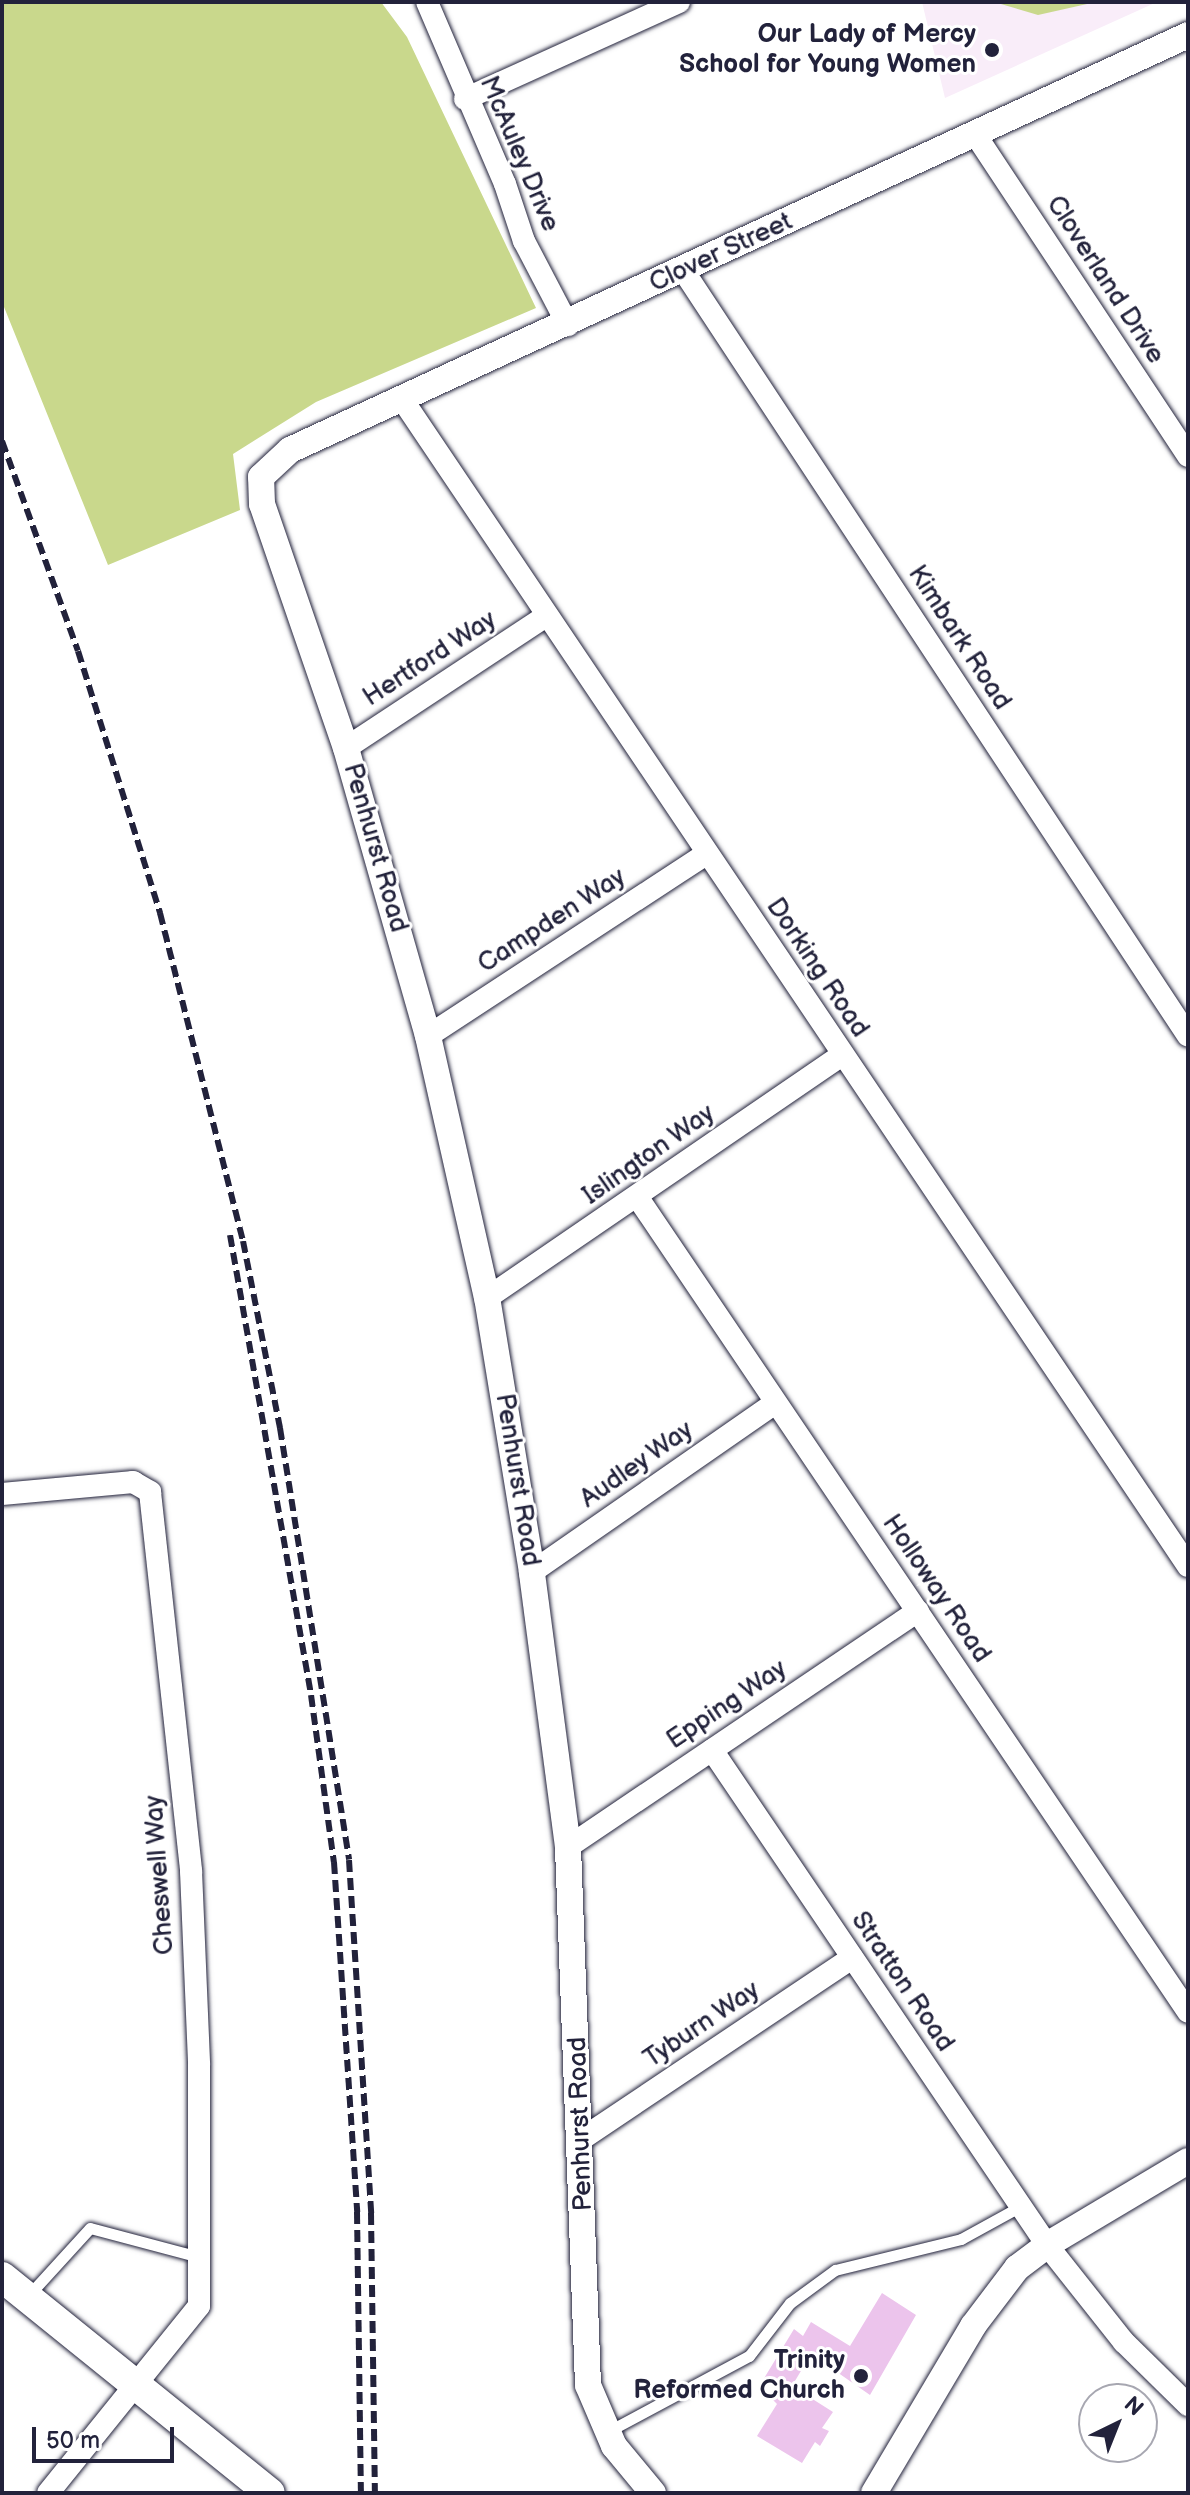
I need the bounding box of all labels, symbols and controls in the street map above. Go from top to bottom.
place label: Our Lady of Mercy School for Young Women [679,19,976,80]
marker: Our Lady of Mercy School for Young Women [983,41,1001,59]
street label: McAuley Drive [472,71,566,237]
street label: Cloverland Drive [1039,190,1171,370]
street label: Clover Street [645,206,797,300]
street label: Kimbark Road [901,560,1017,716]
street label: Hertford Way [357,604,503,714]
street label: Penhurst Road [336,760,414,936]
street label: Campden Way [472,861,632,981]
street label: Dorking Road [759,892,875,1044]
street label: Islington Way [577,1098,721,1212]
street label: Penhurst Road [488,1392,546,1568]
street label: Audley Way [573,1414,701,1516]
street label: Holloway Road [875,1508,997,1670]
street label: Epping Way [661,1653,793,1757]
street label: Cheswell Way [139,1794,181,1956]
street label: Stratton Road [844,1906,960,2058]
street label: Tyburn Way [638,1975,766,2075]
street label: Penhurst Road [562,2036,600,2212]
place label: Trinity Reformed Church [633,2345,845,2406]
marker: Trinity Reformed Church [852,2367,870,2385]
north arrow [1078,2383,1158,2463]
text: N [1118,2391,1149,2422]
scale bar [36,2411,178,2461]
text: 50 m [46,2426,100,2455]

